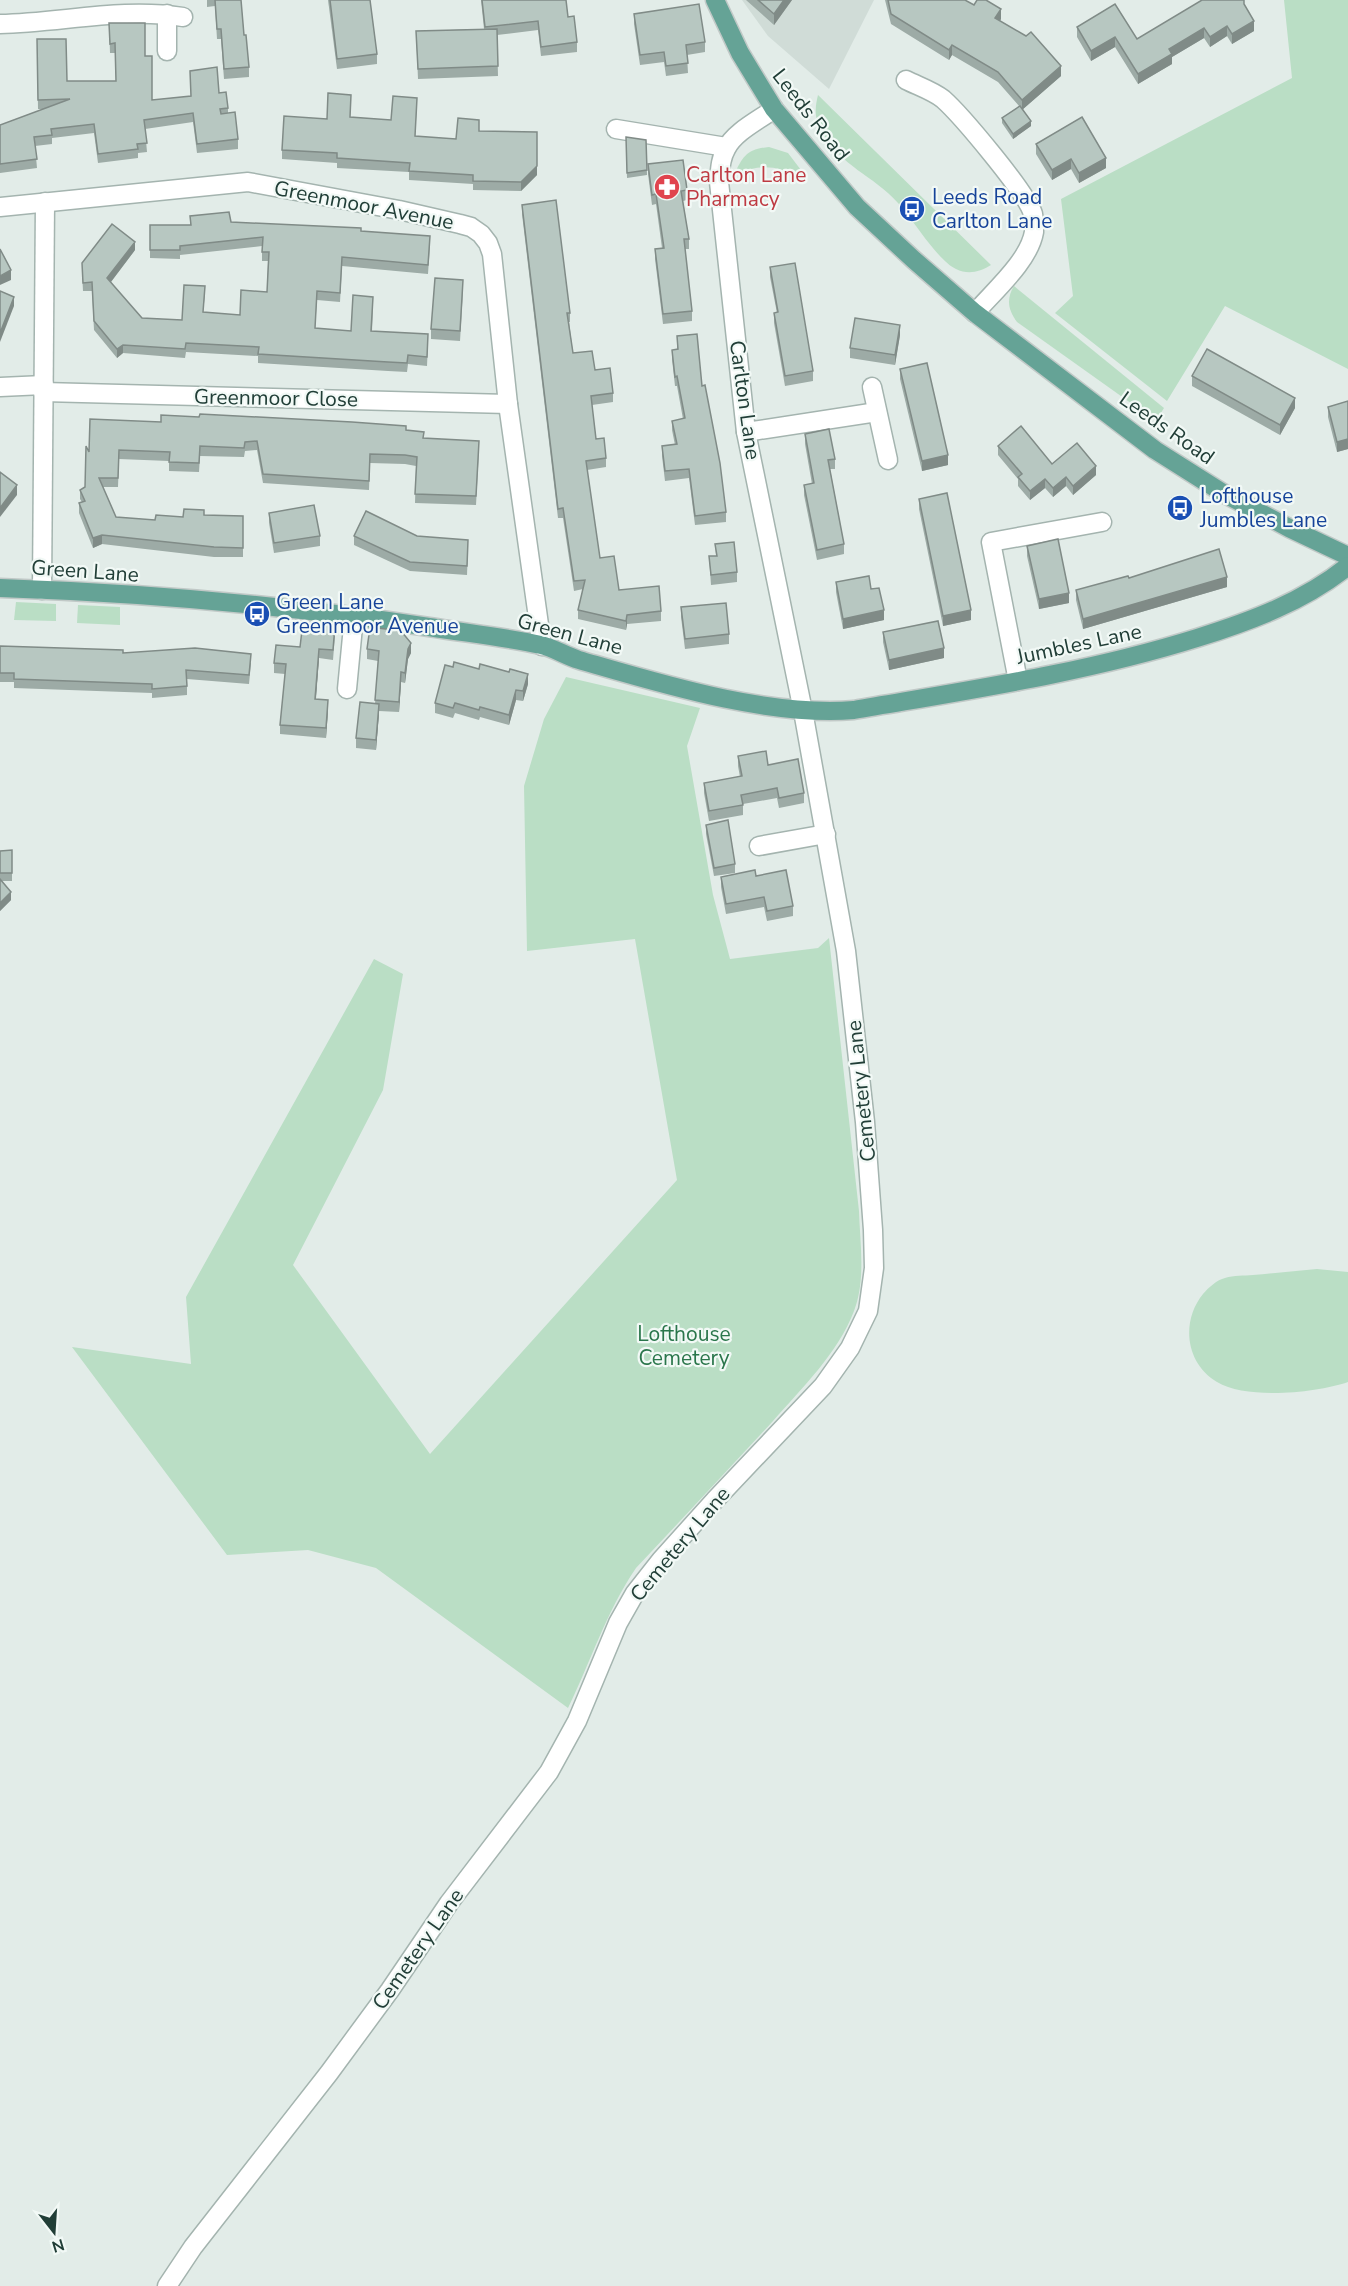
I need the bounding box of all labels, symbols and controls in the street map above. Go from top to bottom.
street label: Leeds Road [766,63,856,167]
place label: Carlton Lane Pharmacy [686,161,806,213]
pharmacy icon: Carlton Lane Pharmacy [652,172,682,202]
street label: Greenmoor Avenue [272,174,456,236]
place label: Leeds Road Carlton Lane [932,183,1052,235]
bus stop icon: Leeds Road Carlton Lane [897,194,927,224]
street label: Carlton Lane [723,338,767,462]
street label: Greenmoor Close [194,383,358,413]
street label: Leeds Road [1114,385,1220,471]
place label: Lofthouse Jumbles Lane [1199,482,1327,534]
bus stop icon: Lofthouse Jumbles Lane [1165,493,1195,523]
street label: Green Lane [30,553,140,589]
place label: Green Lane Greenmoor Avenue [276,588,459,640]
bus stop icon: Green Lane Greenmoor Avenue [242,599,272,629]
street label: Green Lane [514,607,626,661]
street label: Jumbles Lane [1013,617,1144,671]
street label: Cemetery Lane [840,1019,882,1163]
park label: Lofthouse Cemetery [637,1320,731,1372]
street label: Cemetery Lane [624,1481,736,1607]
street label: Cemetery Lane [366,1883,470,2015]
north arrow [24,2202,84,2262]
text: N [49,2233,67,2258]

